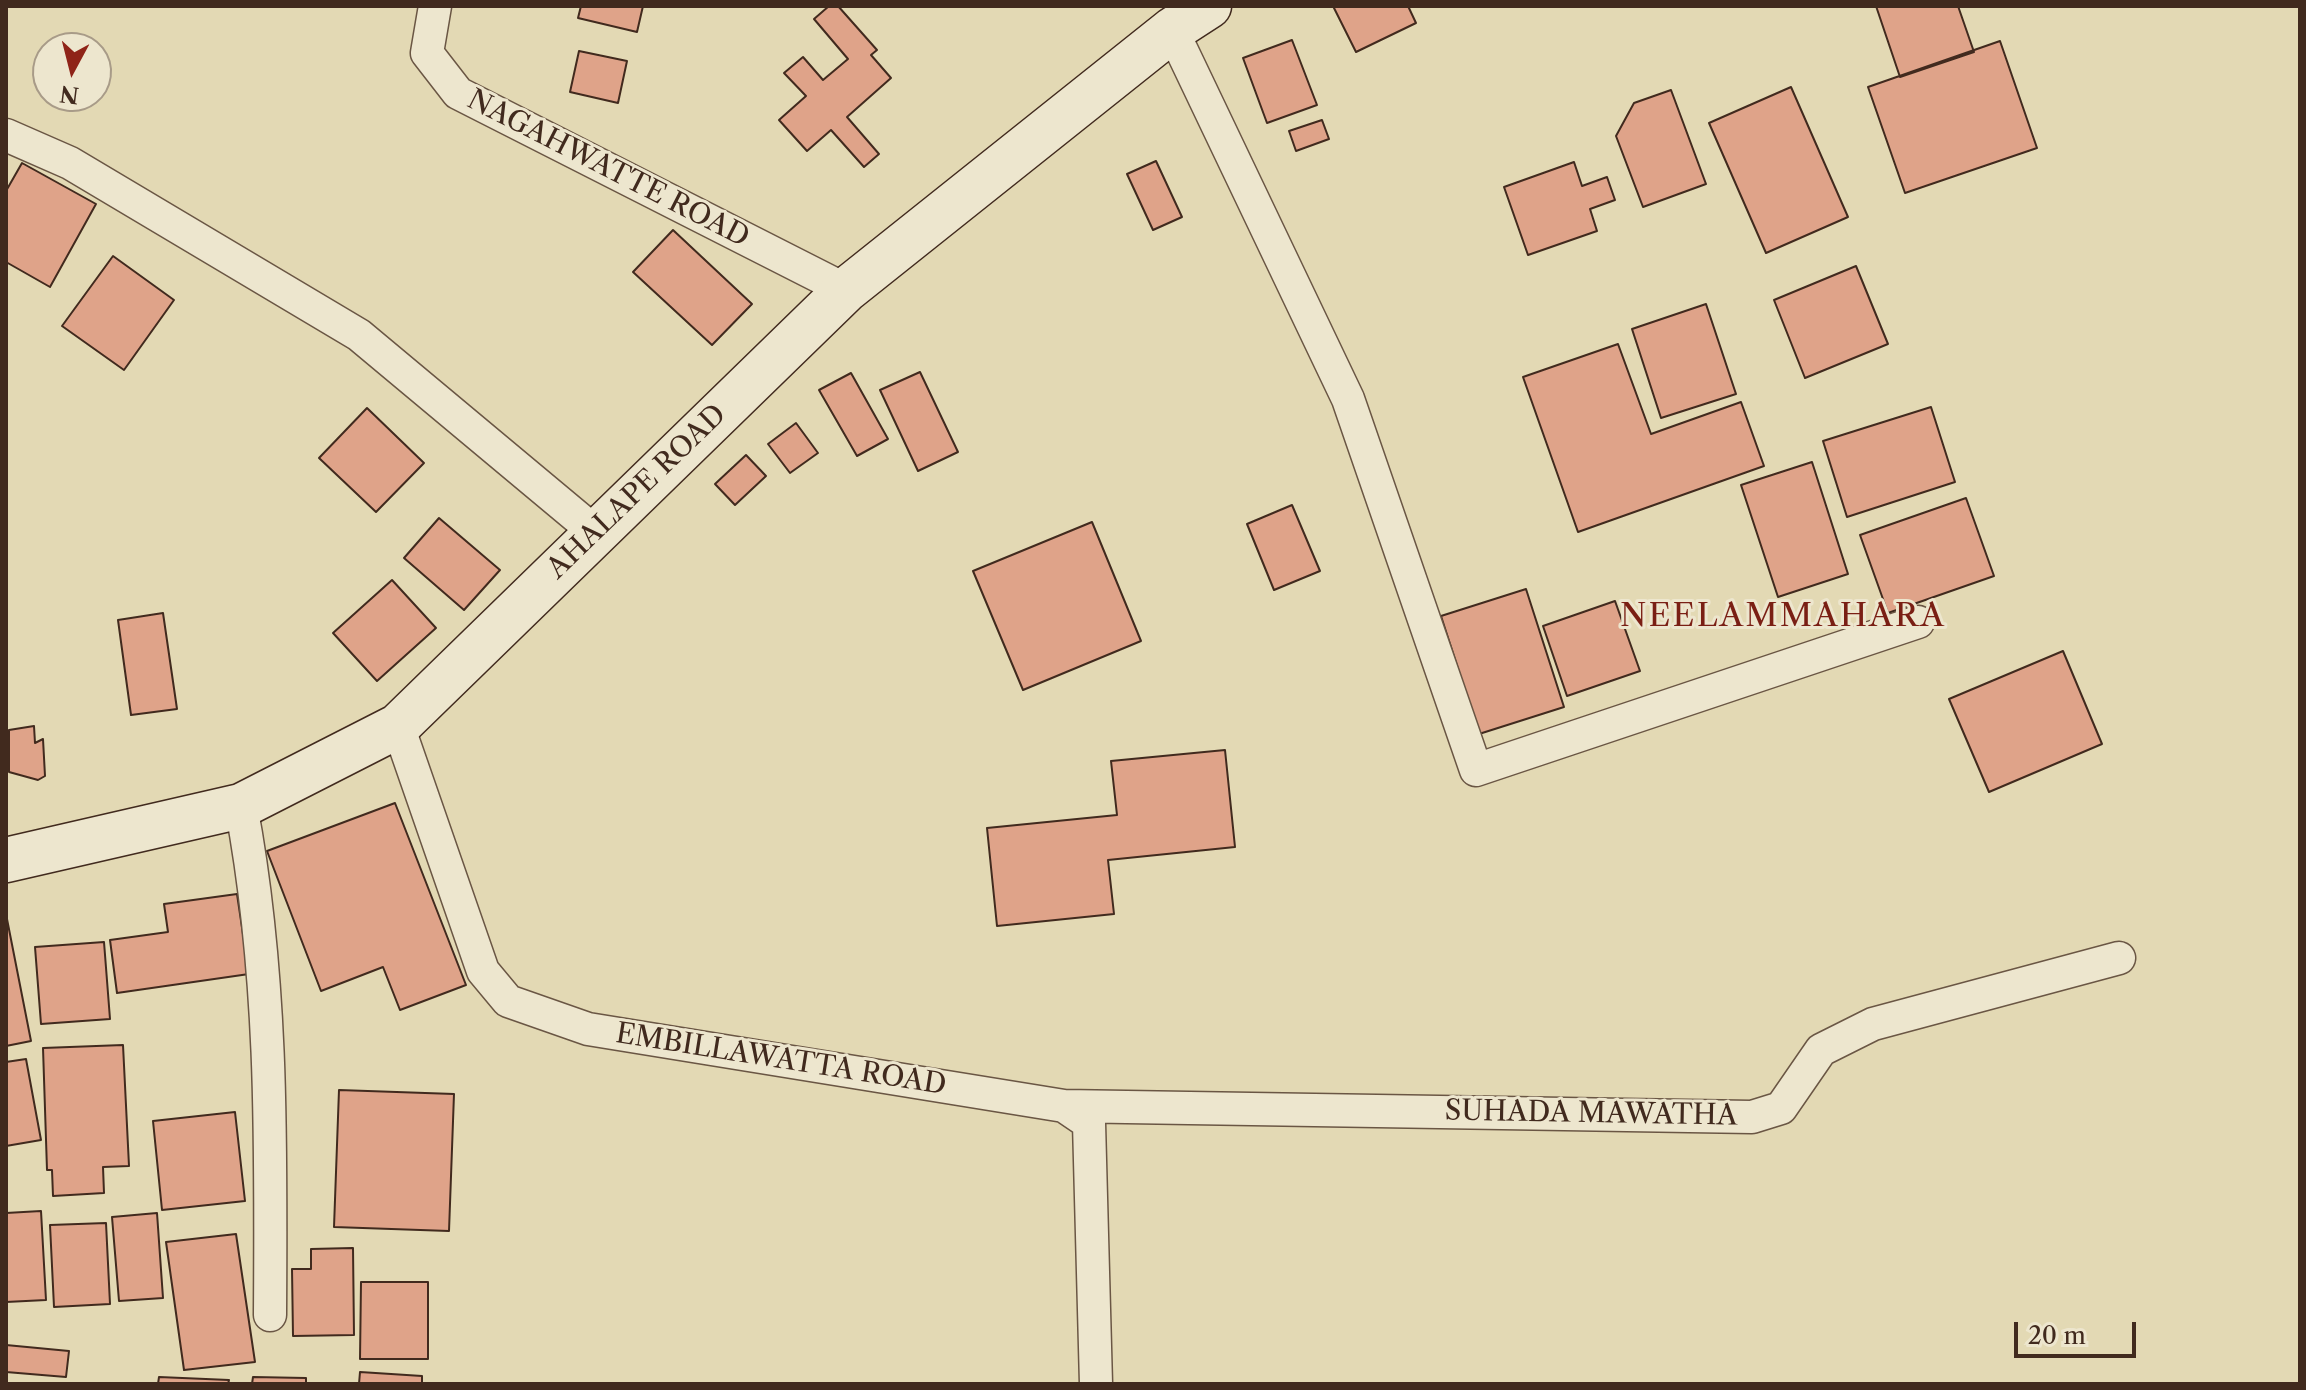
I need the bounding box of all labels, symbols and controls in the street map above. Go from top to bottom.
north arrow [32,32,112,112]
text: N [58,80,80,109]
street label: NAGAHWATTE ROAD [462,83,754,255]
street label: AHALAPE ROAD [541,398,733,586]
district label: NEELAMMAHARA [1620,598,1946,636]
street label: EMBILLAWATTA ROAD [613,1017,949,1103]
street label: SUHADA MAWATHA [1444,1095,1738,1133]
scale bar [2018,1306,2140,1356]
text: 20 m [2028,1321,2086,1350]

